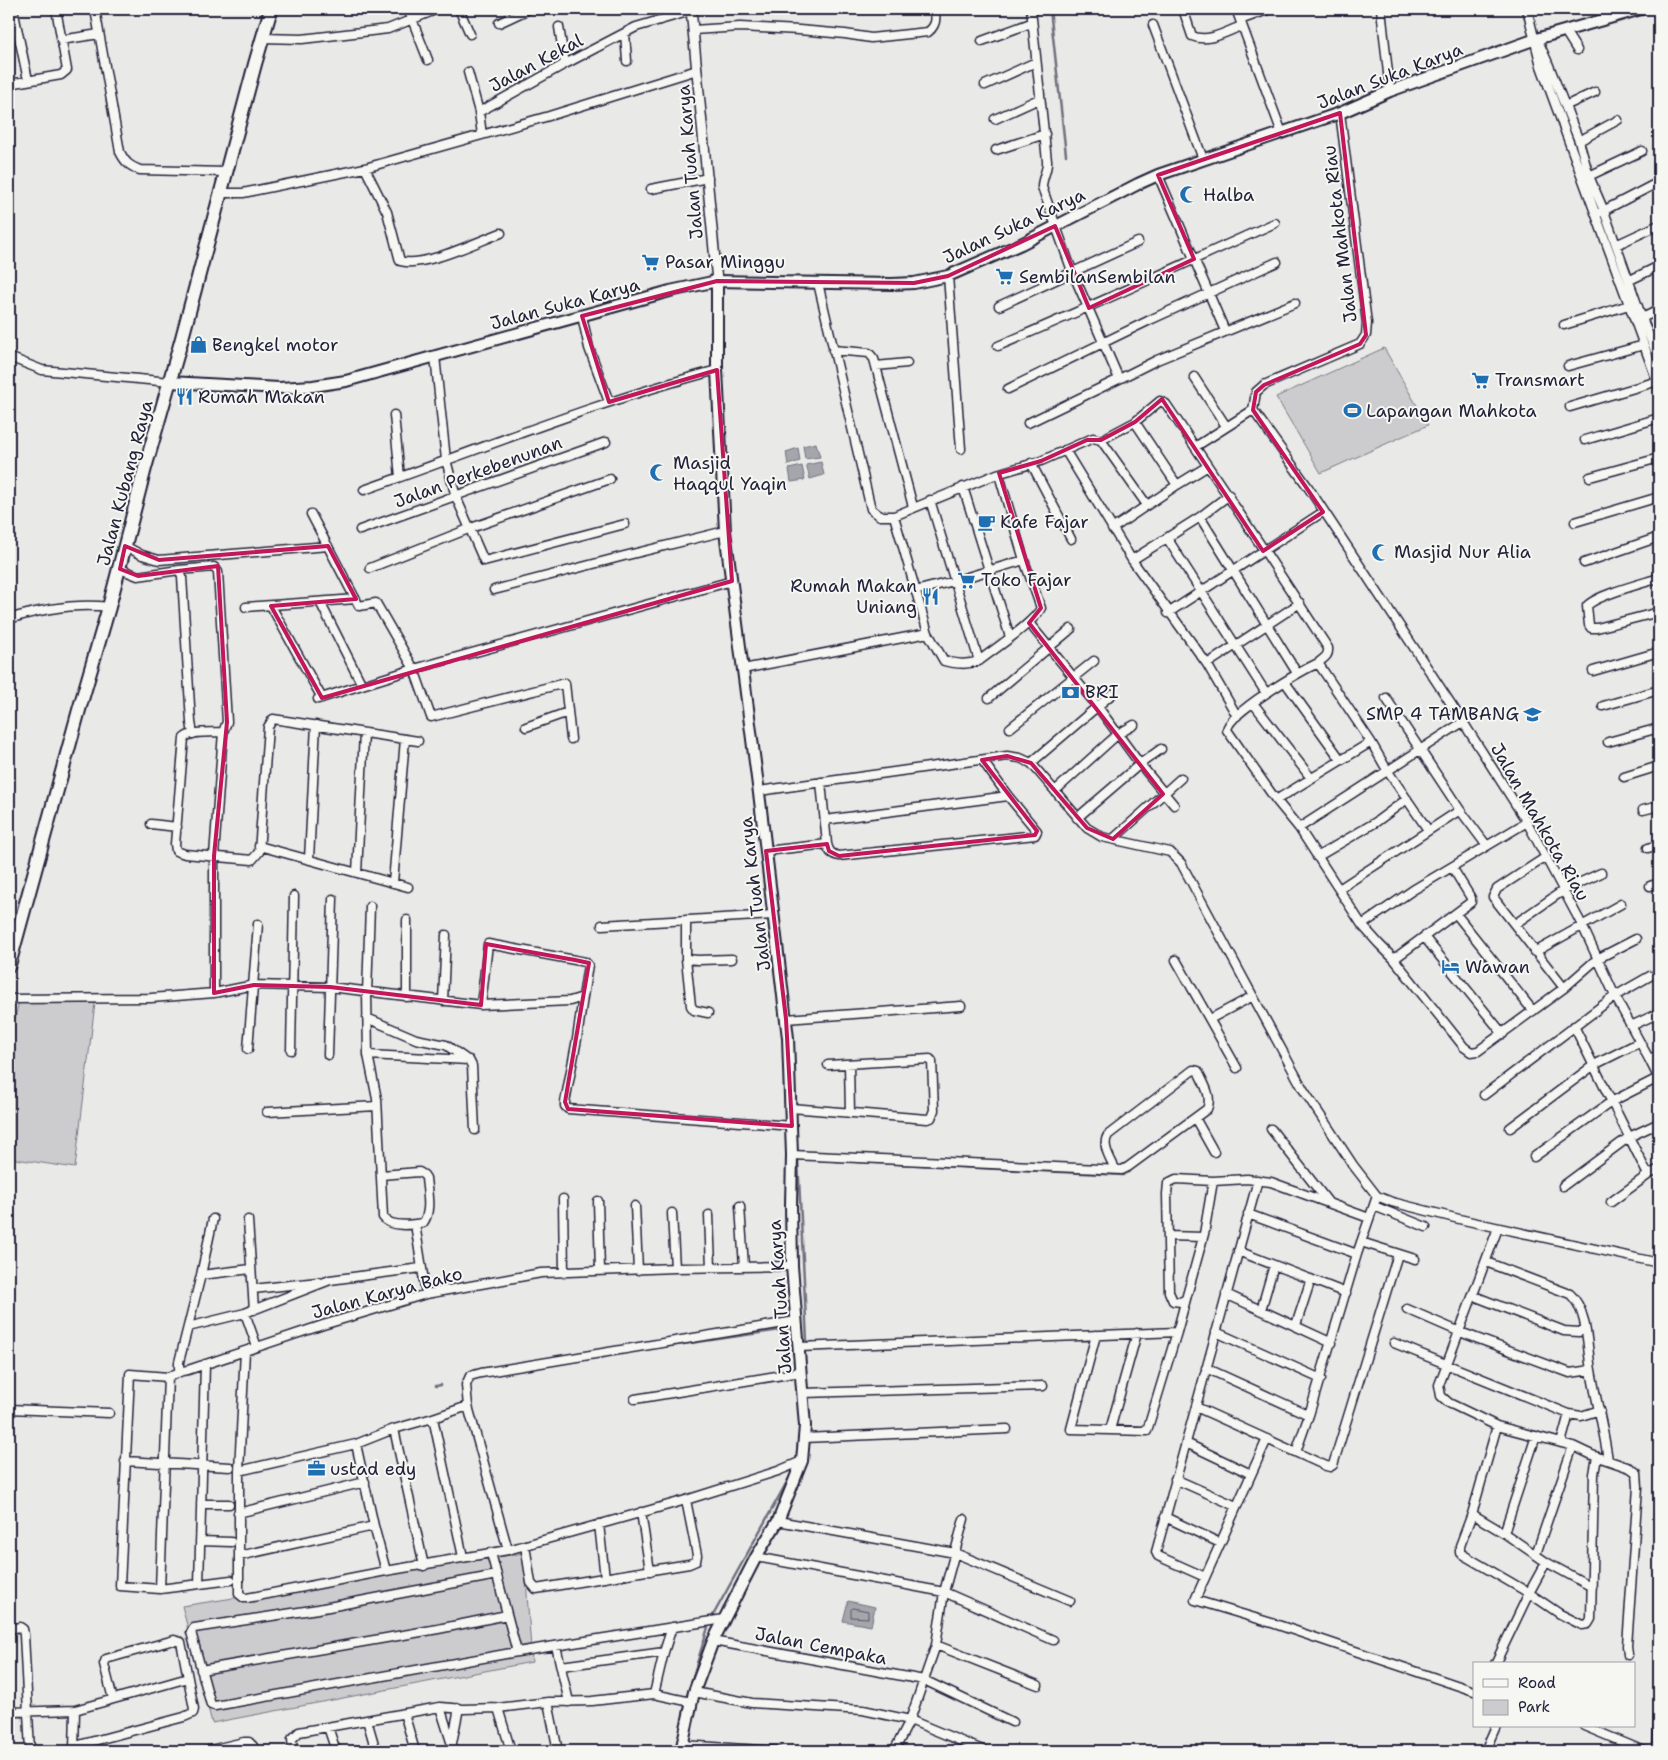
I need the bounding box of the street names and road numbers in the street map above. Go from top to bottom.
street label: Jalan Kekal [485,28,588,98]
street label: Jalan Suka Karya [1314,37,1466,115]
street label: Jalan Tuah Karya [671,84,709,240]
street label: Jalan Mahkota Riau [1317,144,1363,324]
street label: Jalan Suka Karya [939,183,1089,269]
street label: Jalan Suka Karya [488,272,642,336]
street label: Jalan Kubang Raya [91,398,159,568]
street label: Jalan Perkebenunan [391,430,565,514]
street label: Jalan Mahkota Riau [1485,739,1595,905]
street label: Jalan Tuah Karya [734,816,776,972]
street label: Jalan Tuah Karya [763,1219,797,1375]
street label: Jalan Karya Bako [309,1261,465,1325]
street label: Jalan Cempaka [753,1621,889,1671]

